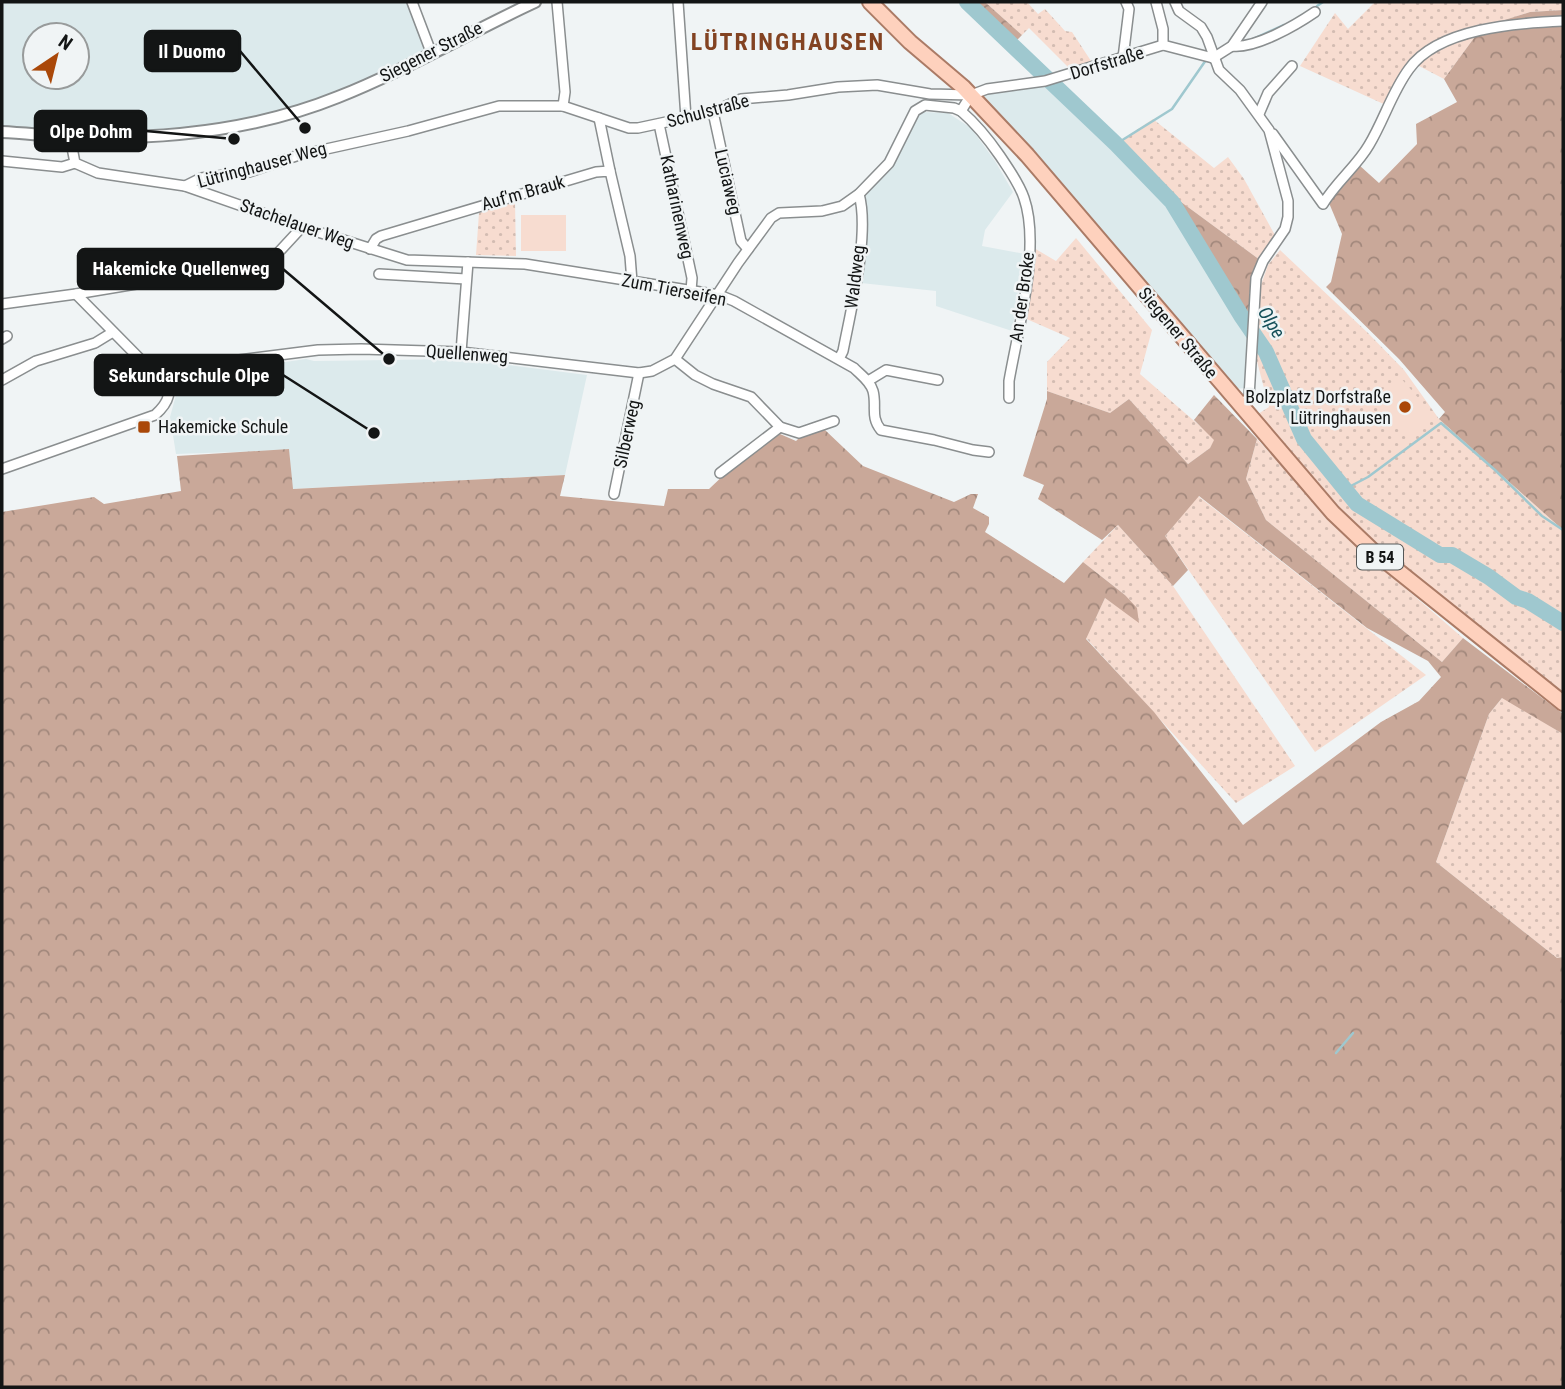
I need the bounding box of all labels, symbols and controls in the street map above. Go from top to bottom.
street label: Siegener Straße [376,17,486,86]
north arrow [21,21,91,91]
district label: LÜTRINGHAUSEN [691,28,885,56]
text: N [54,30,77,55]
callout: Il Duomo [145,31,240,71]
text: Il Duomo [158,40,226,63]
street label: Dorfstraße [1068,41,1146,84]
street label: Schulstraße [664,89,751,132]
callout: Olpe Dohm [35,111,146,151]
text: Olpe Dohm [50,120,132,143]
street label: Lütringhauser Weg [195,137,329,192]
street label: Luciaweg [711,147,746,217]
street label: Katharinenweg [656,153,699,261]
street label: Auf'm Brauk [479,171,567,214]
street label: Stachelauer Weg [237,194,357,253]
street label: Waldweg [840,244,869,310]
callout: Hakemicke Quellenweg [78,249,283,289]
street label: An der Broke [1005,251,1038,343]
text: Hakemicke Quellenweg [92,257,270,280]
street label: Zum Tierseifen [620,269,728,310]
street label: Siegener Straße [1134,283,1223,382]
water label: Olpe [1253,302,1290,342]
street label: Quellenweg [425,340,509,367]
callout: Sekundarschule Olpe [95,355,283,395]
text: Sekundarschule Olpe [109,364,269,387]
place label: Bolzplatz Dorfstraße Lütringhausen [1245,386,1391,428]
street label: Silberweg [609,398,644,470]
marker: Bolzplatz Dorfstraße Lütringhausen [1397,399,1413,415]
place label: Hakemicke Schule [158,416,288,437]
marker: Hakemicke Schule [136,419,152,435]
road number: B 54 [1357,544,1403,570]

